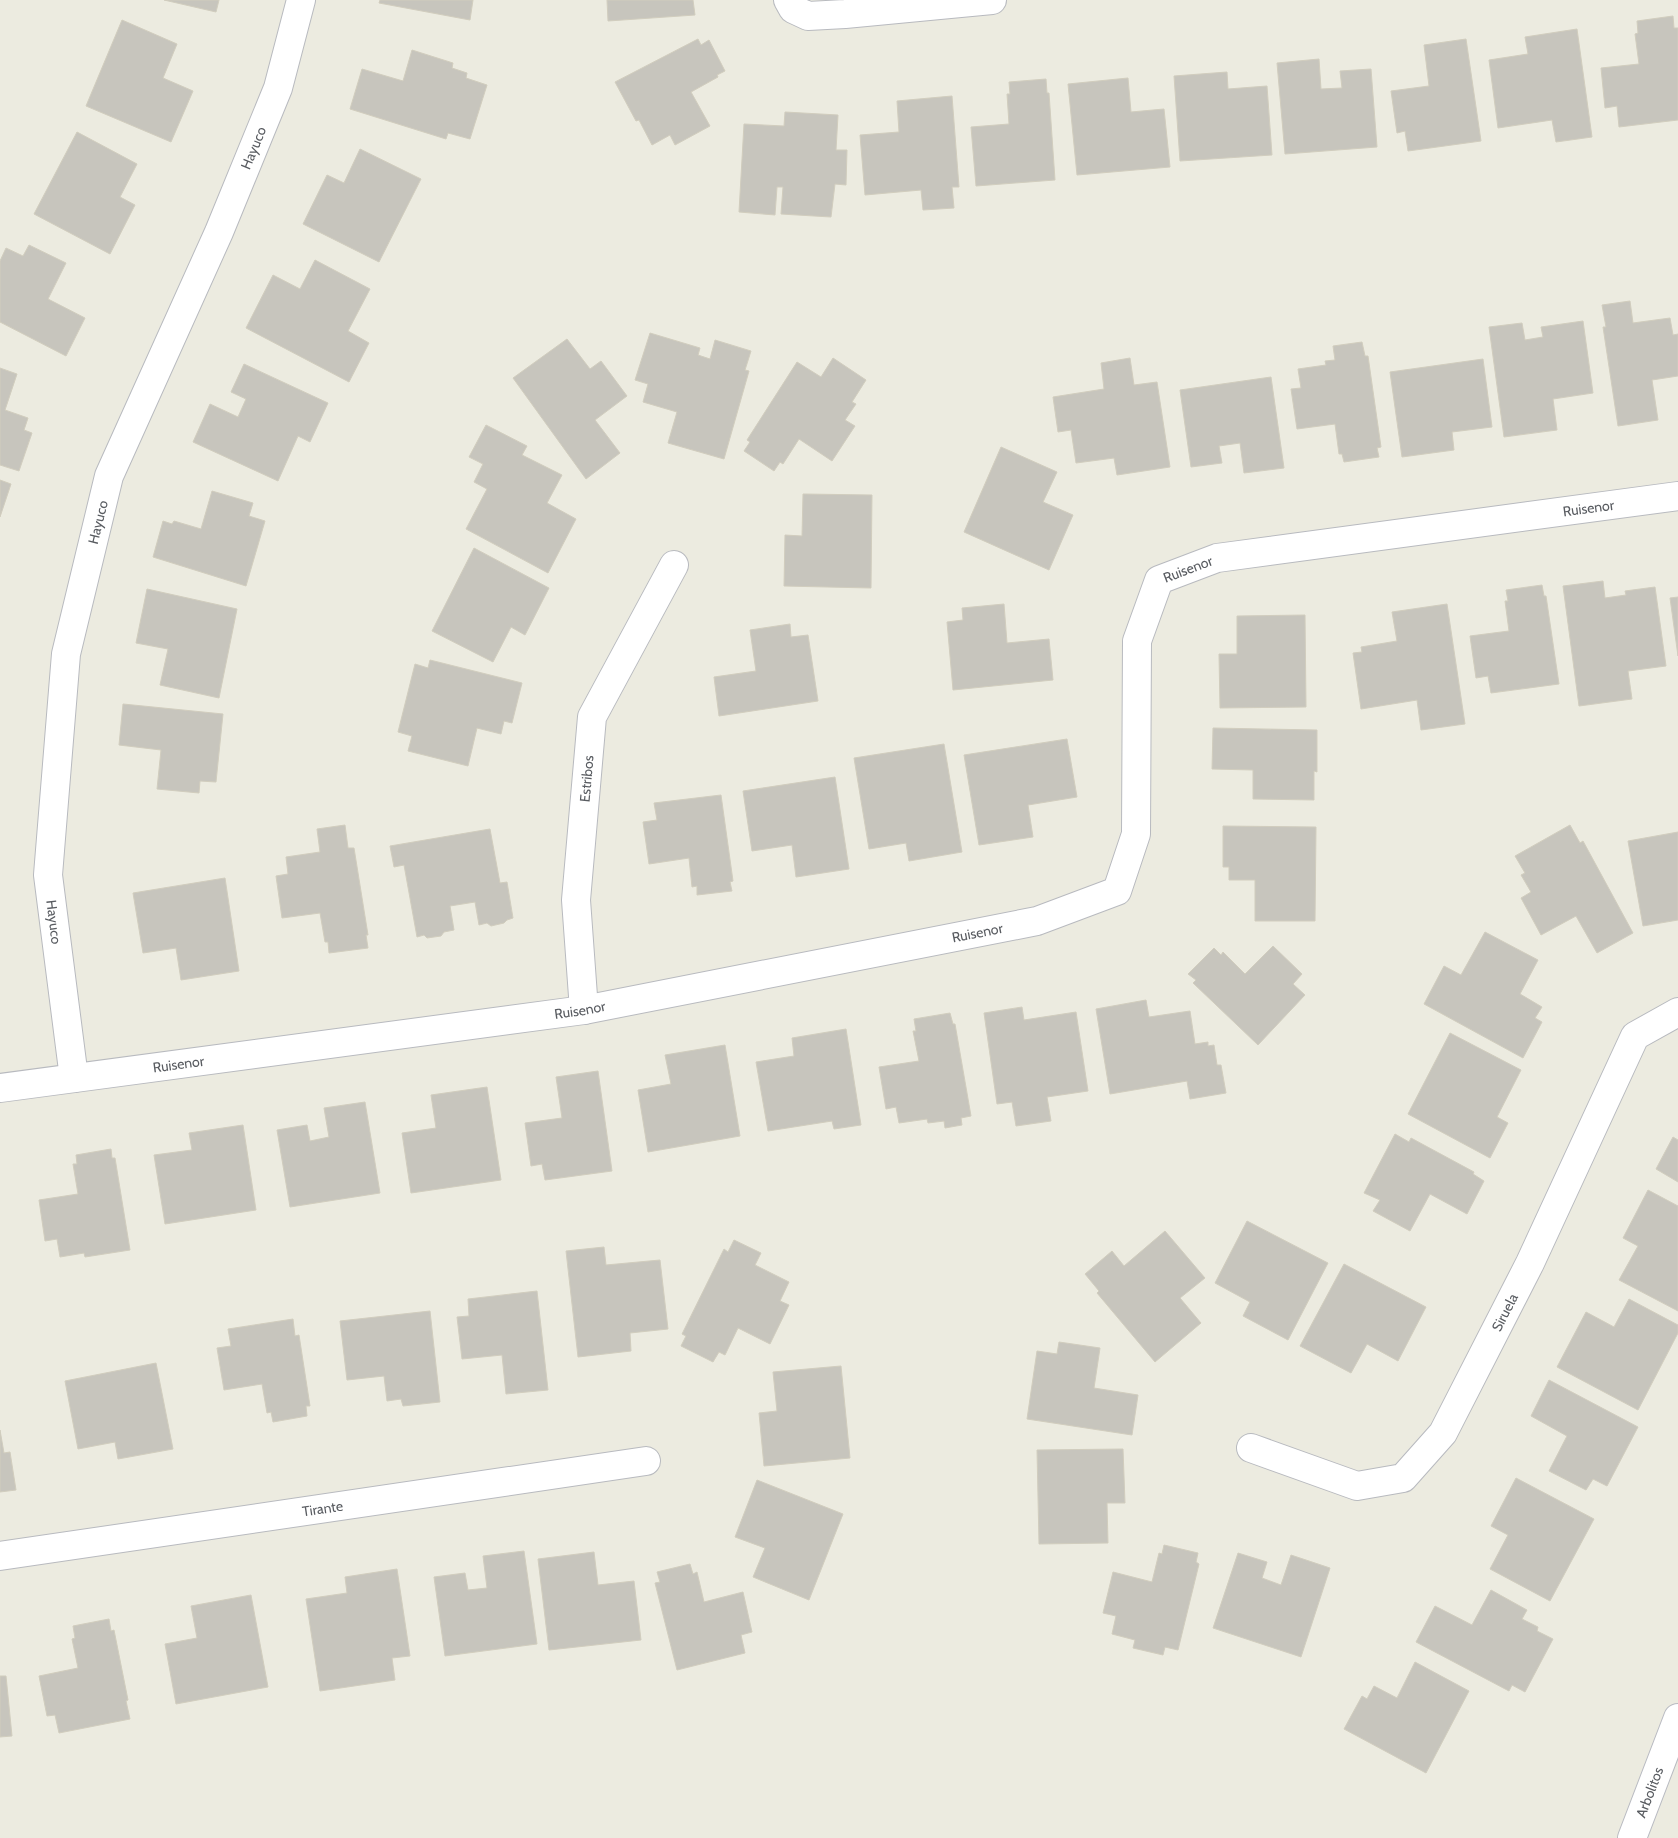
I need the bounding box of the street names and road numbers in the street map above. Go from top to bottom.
street label: Hayuco [237,124,270,172]
street label: Ruisenor [1562,496,1616,520]
street label: Hayuco [84,498,112,546]
street label: Ruisenor [1160,551,1216,587]
street label: Estribos [576,754,598,803]
street label: Hayuco [42,899,66,945]
street label: Ruisenor [950,919,1005,947]
street label: Ruisenor [553,997,607,1023]
street label: Ruisenor [152,1052,206,1077]
street label: Siruela [1488,1290,1522,1334]
street label: Tirante [301,1497,344,1520]
street label: Arbolitos [1632,1764,1668,1820]

